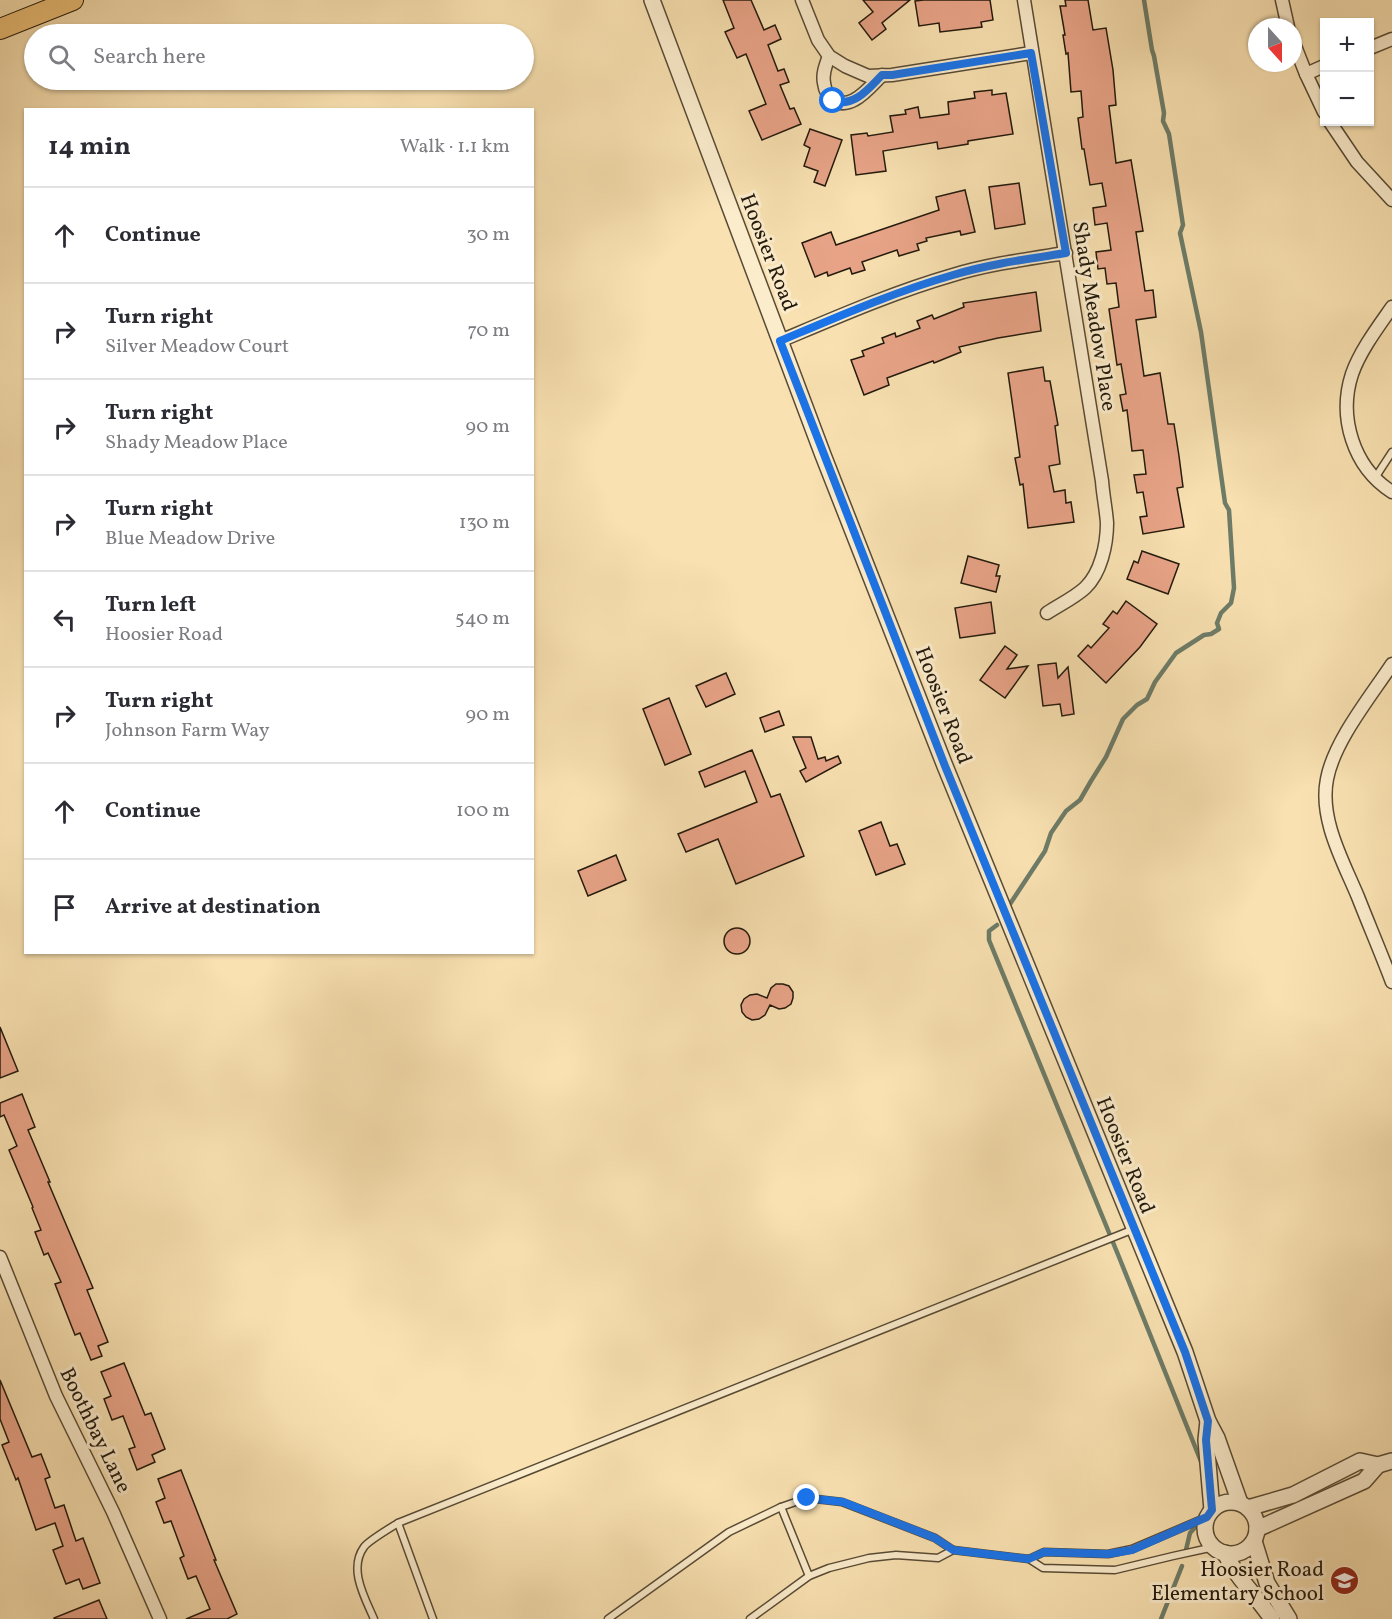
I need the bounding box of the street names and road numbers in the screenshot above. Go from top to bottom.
street label: Hoosier Road [732,190,803,316]
street label: Shady Meadow Place [1064,219,1123,413]
street label: Hoosier Road [907,643,978,769]
street label: Hoosier Road [1088,1093,1161,1218]
street label: Boothbay Lane [52,1363,138,1498]

